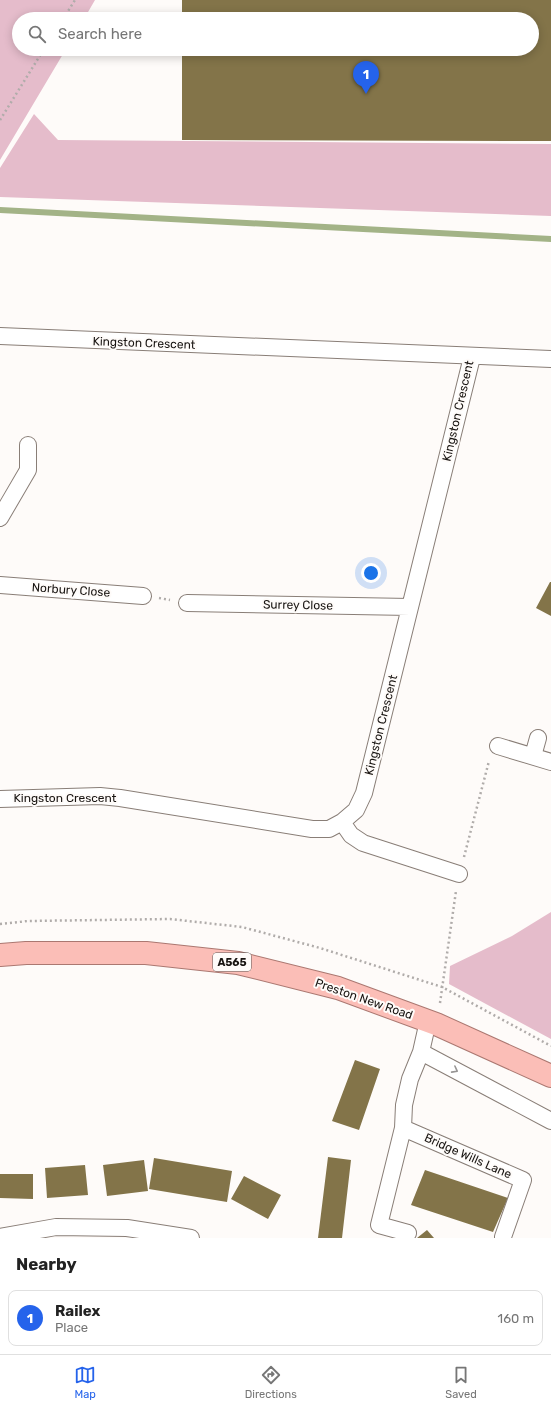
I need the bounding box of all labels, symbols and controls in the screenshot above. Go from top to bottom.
search box [12,12,539,56]
icon: search [26,23,48,45]
text: Search here [58,25,142,43]
pin: 1 [353,61,379,94]
street label: Kingston Crescent [92,334,196,352]
street label: Kingston Crescent [440,359,476,463]
your location [361,563,381,583]
street label: Norbury Close [31,580,111,600]
street label: Surrey Close [263,597,333,613]
street label: Kingston Crescent [362,673,400,777]
street label: Kingston Crescent [14,791,117,805]
road number: A565 [213,953,251,971]
street label: Preston New Road [313,976,415,1022]
one-way arrow [451,1066,458,1073]
street label: Bridge Wills Lane [422,1130,514,1182]
text: Nearby [16,1254,77,1274]
text: Railex [55,1302,100,1320]
text: 1 [27,1311,33,1326]
text: 160 m [498,1311,534,1326]
text: Place [55,1320,88,1335]
tab: Map [74,1364,96,1401]
tab: Directions [245,1364,297,1401]
tab: Saved [445,1364,477,1401]

